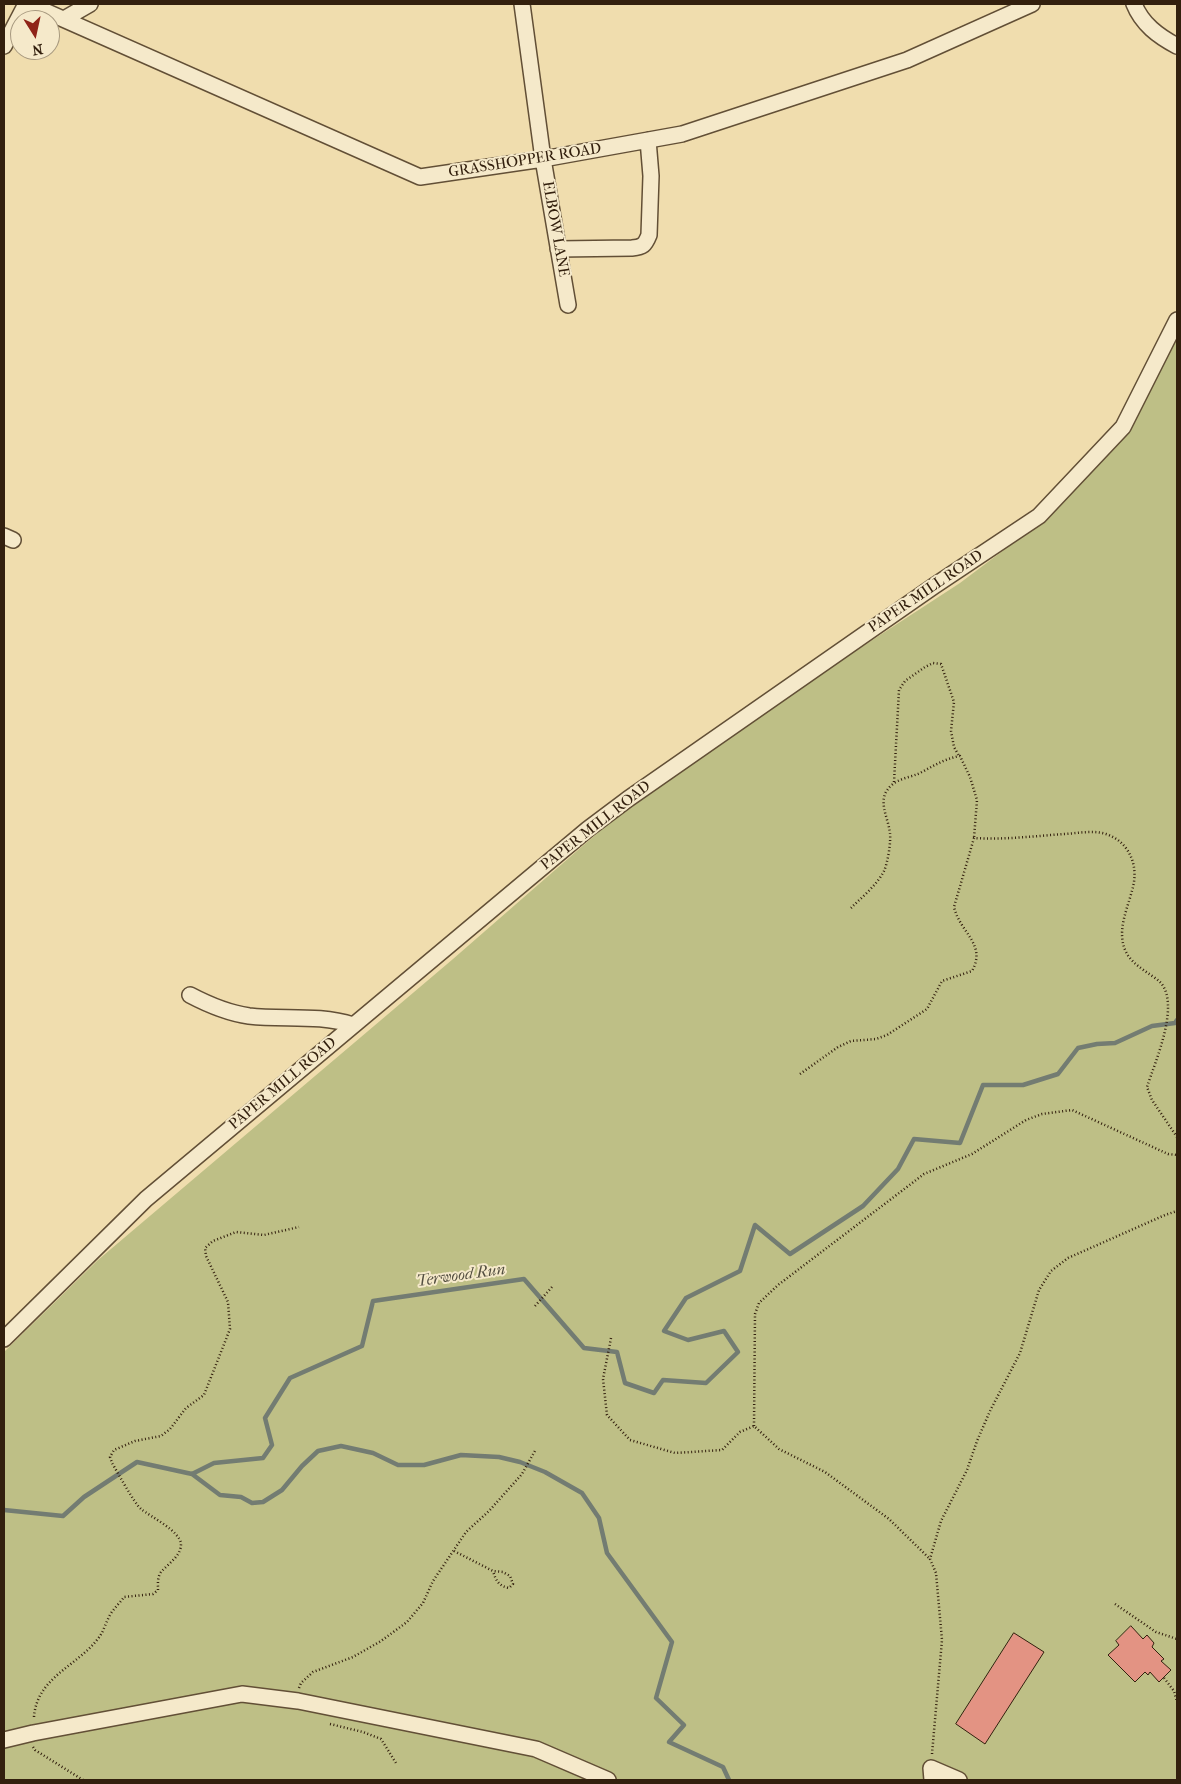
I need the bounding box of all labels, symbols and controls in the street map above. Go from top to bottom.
north arrow [10,10,60,60]
text: N [31,40,44,59]
street label: GRASSHOPPER ROAD [447,140,603,182]
street label: ELBOW LANE [538,180,572,278]
street label: PAPER MILL ROAD [865,547,987,637]
street label: PAPER MILL ROAD [537,778,655,874]
street label: PAPER MILL ROAD [226,1034,340,1134]
water label: Terwood Run [415,1260,507,1292]

